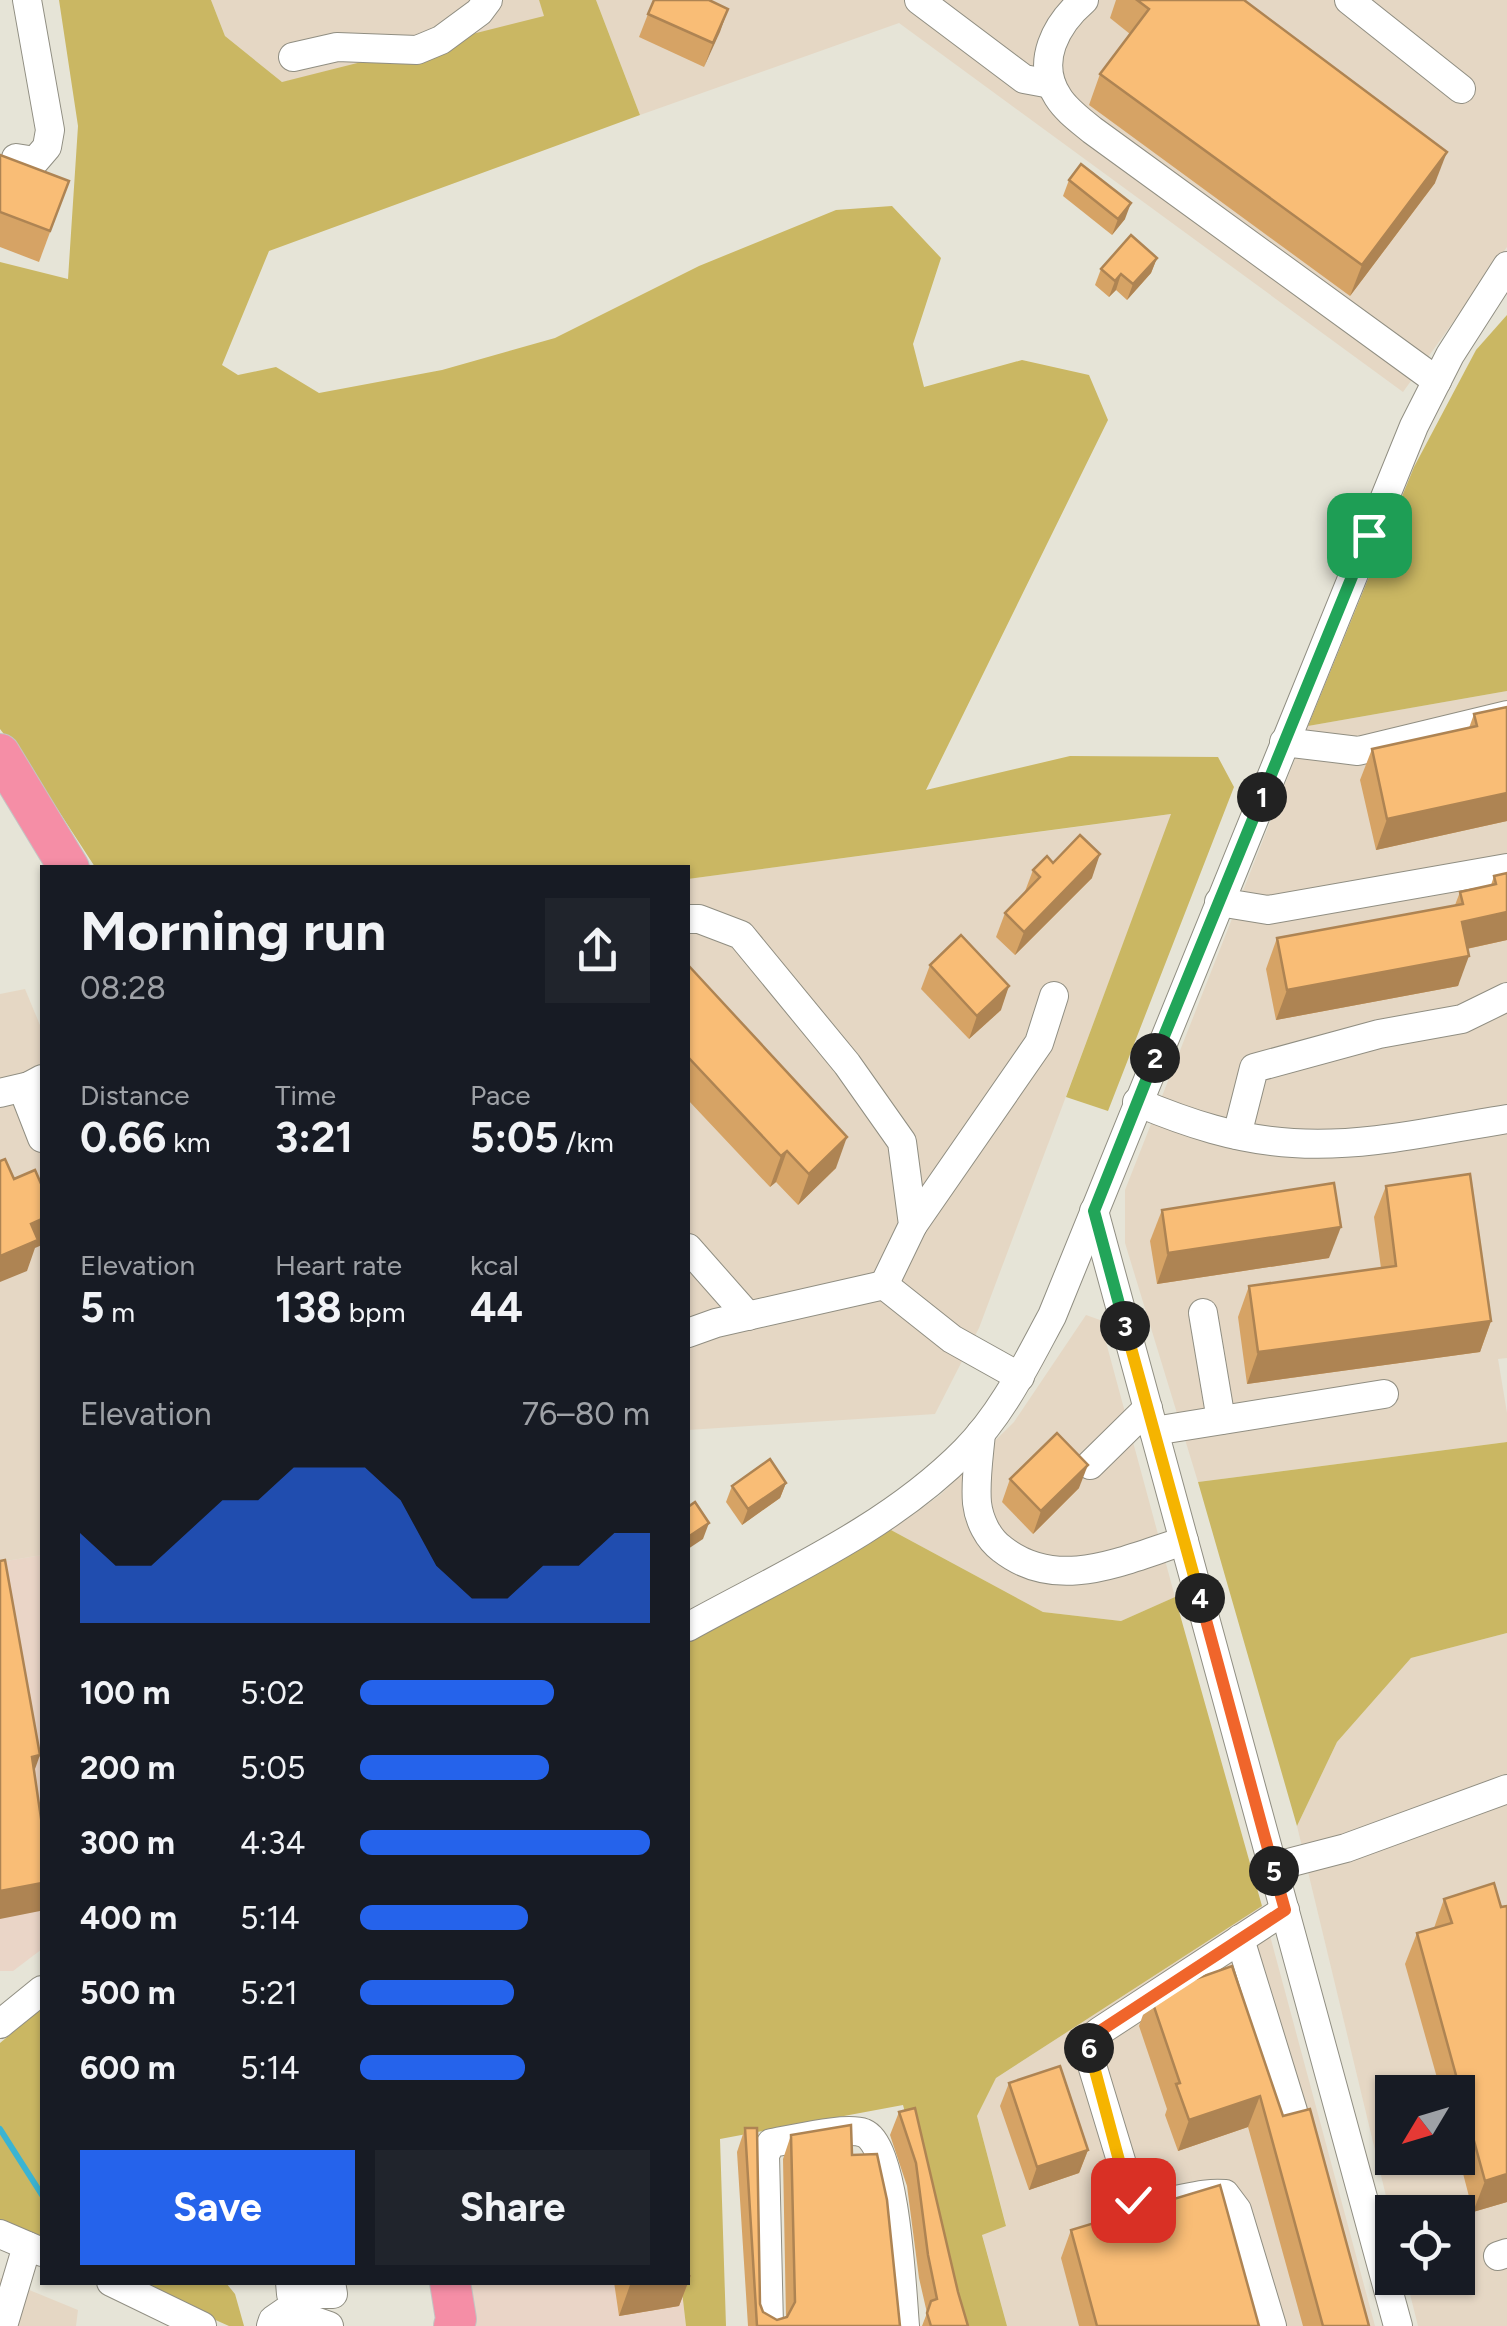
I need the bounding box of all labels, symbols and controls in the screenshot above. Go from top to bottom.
pin [1327,493,1412,578]
icon: arrive [1342,508,1397,563]
pin: 1 [1237,772,1287,822]
text: 1 [1256,780,1268,814]
text: Morning run [80,898,386,964]
button: share [545,898,650,1003]
text: 08:28 [80,969,166,1007]
pin: 2 [1130,1033,1180,1083]
text: 2 [1147,1041,1163,1075]
text: Distance [80,1078,190,1112]
text: Time [275,1078,336,1112]
text: Pace [470,1078,531,1112]
text: 0.66 [80,1112,166,1163]
text: 3:21 [275,1112,353,1163]
text: 5:05 [470,1112,559,1163]
text: km [166,1125,211,1159]
text: /km [559,1125,614,1159]
text: Elevation [80,1248,195,1282]
text: Heart rate [275,1248,402,1282]
text: kcal [470,1248,519,1282]
text: 5 [80,1282,104,1333]
text: 138 [275,1282,342,1333]
text: 44 [470,1282,523,1333]
text: m [104,1295,135,1329]
text: bpm [342,1295,405,1329]
pin: 3 [1100,1301,1150,1351]
text: 3 [1117,1309,1133,1343]
text: Elevation [80,1395,212,1433]
text: 76–80 m [522,1395,650,1433]
pin: 4 [1175,1573,1225,1623]
text: 4 [1191,1581,1209,1615]
text: 100 m [80,1674,171,1712]
text: 5:02 [240,1674,305,1712]
text: 200 m [80,1749,176,1787]
text: 5:05 [240,1749,305,1787]
text: 300 m [80,1824,175,1862]
text: 4:34 [240,1824,305,1862]
pin: 5 [1249,1846,1299,1896]
text: 5 [1266,1854,1282,1888]
text: 400 m [80,1899,177,1937]
text: 5:14 [240,1899,300,1937]
text: 500 m [80,1974,176,2012]
text: 5:21 [240,1974,298,2012]
pin: 6 [1064,2023,1114,2073]
text: 6 [1081,2031,1097,2065]
text: 600 m [80,2049,176,2087]
text: 5:14 [240,2049,300,2087]
north arrow [1375,2075,1475,2175]
map controls [1375,2075,1475,2295]
button: Save [80,2150,355,2265]
button: Share [375,2150,650,2265]
pin [1091,2158,1176,2243]
icon: check [1106,2173,1161,2228]
button: locate [1375,2195,1475,2295]

